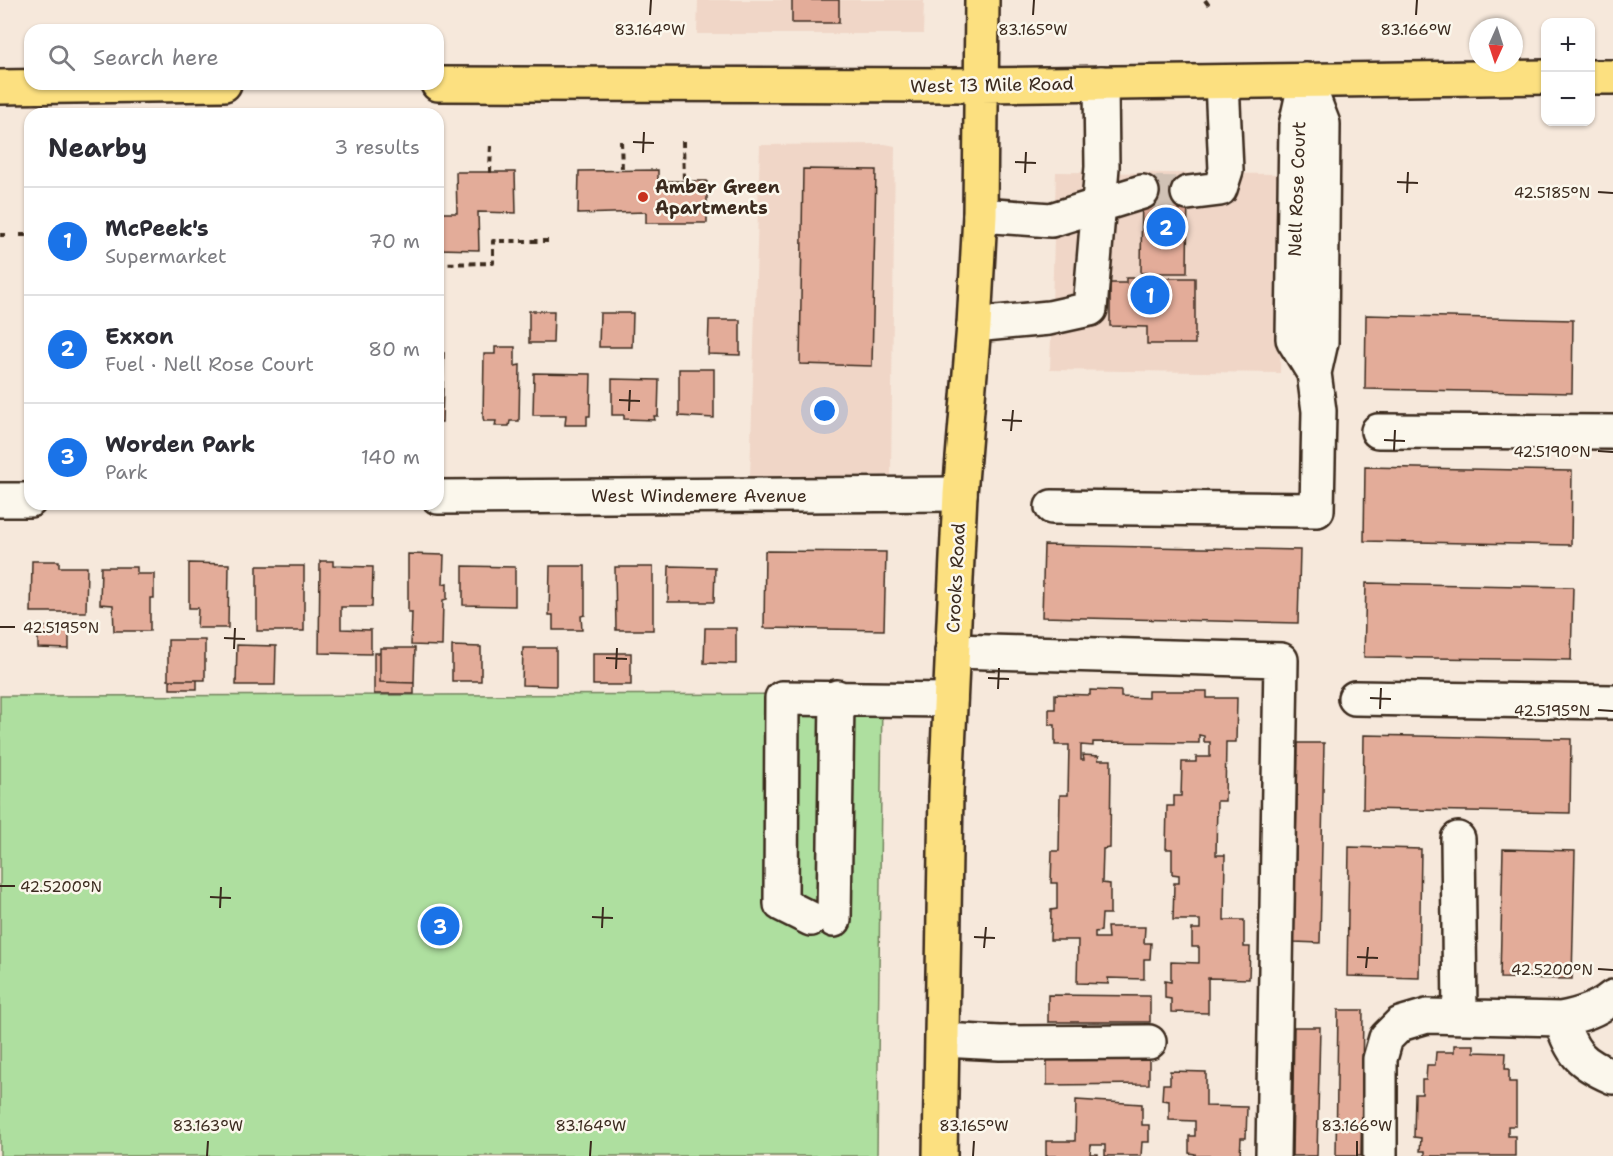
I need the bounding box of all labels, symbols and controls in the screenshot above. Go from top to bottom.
north arrow [1469,18,1523,72]
map controls [1541,18,1595,126]
button: + [1541,18,1595,72]
text: 83.164°W [615,20,685,40]
text: 83.165°W [998,20,1068,40]
text: 83.166°W [1380,20,1452,40]
search box [24,24,444,90]
icon: search [45,41,78,74]
text: Search here [93,43,219,72]
street label: West 13 Mile Road [910,72,1074,98]
button: − [1541,72,1595,126]
street label: Nell Rose Court [1283,121,1311,257]
text: Nearby [48,130,147,165]
text: 3 results [334,134,420,160]
place label: Amber Green Apartments [655,175,780,220]
text: 42.5185°N [1514,183,1590,203]
marker: Amber Green Apartments [636,190,650,204]
pin: 2 [1146,204,1186,250]
text: McPeek's [105,214,209,243]
text: 1 [63,228,72,254]
text: 70 m [368,228,420,254]
text: Supermarket [105,243,227,269]
pin: 1 [1130,272,1170,318]
text: Exxon [105,322,174,351]
text: 2 [61,336,75,362]
text: 80 m [368,336,420,362]
text: Fuel · Nell Rose Court [105,351,314,377]
your location [810,396,839,425]
text: Worden Park [105,430,255,459]
text: 42.5190°N [1513,442,1591,462]
text: 3 [61,444,75,470]
text: 140 m [361,444,420,470]
text: Park [105,459,148,485]
street label: West Windemere Avenue [591,484,807,508]
street label: Crooks Road [941,522,971,634]
text: 42.5195°N [23,618,99,638]
text: 42.5195°N [1514,701,1590,721]
text: 42.5200°N [20,877,102,897]
pin: 3 [420,904,460,948]
text: 42.5200°N [1511,960,1593,980]
text: 83.163°W [173,1116,243,1136]
text: 83.164°W [556,1116,626,1136]
text: 83.165°W [939,1116,1009,1136]
text: 83.166°W [1321,1116,1393,1136]

